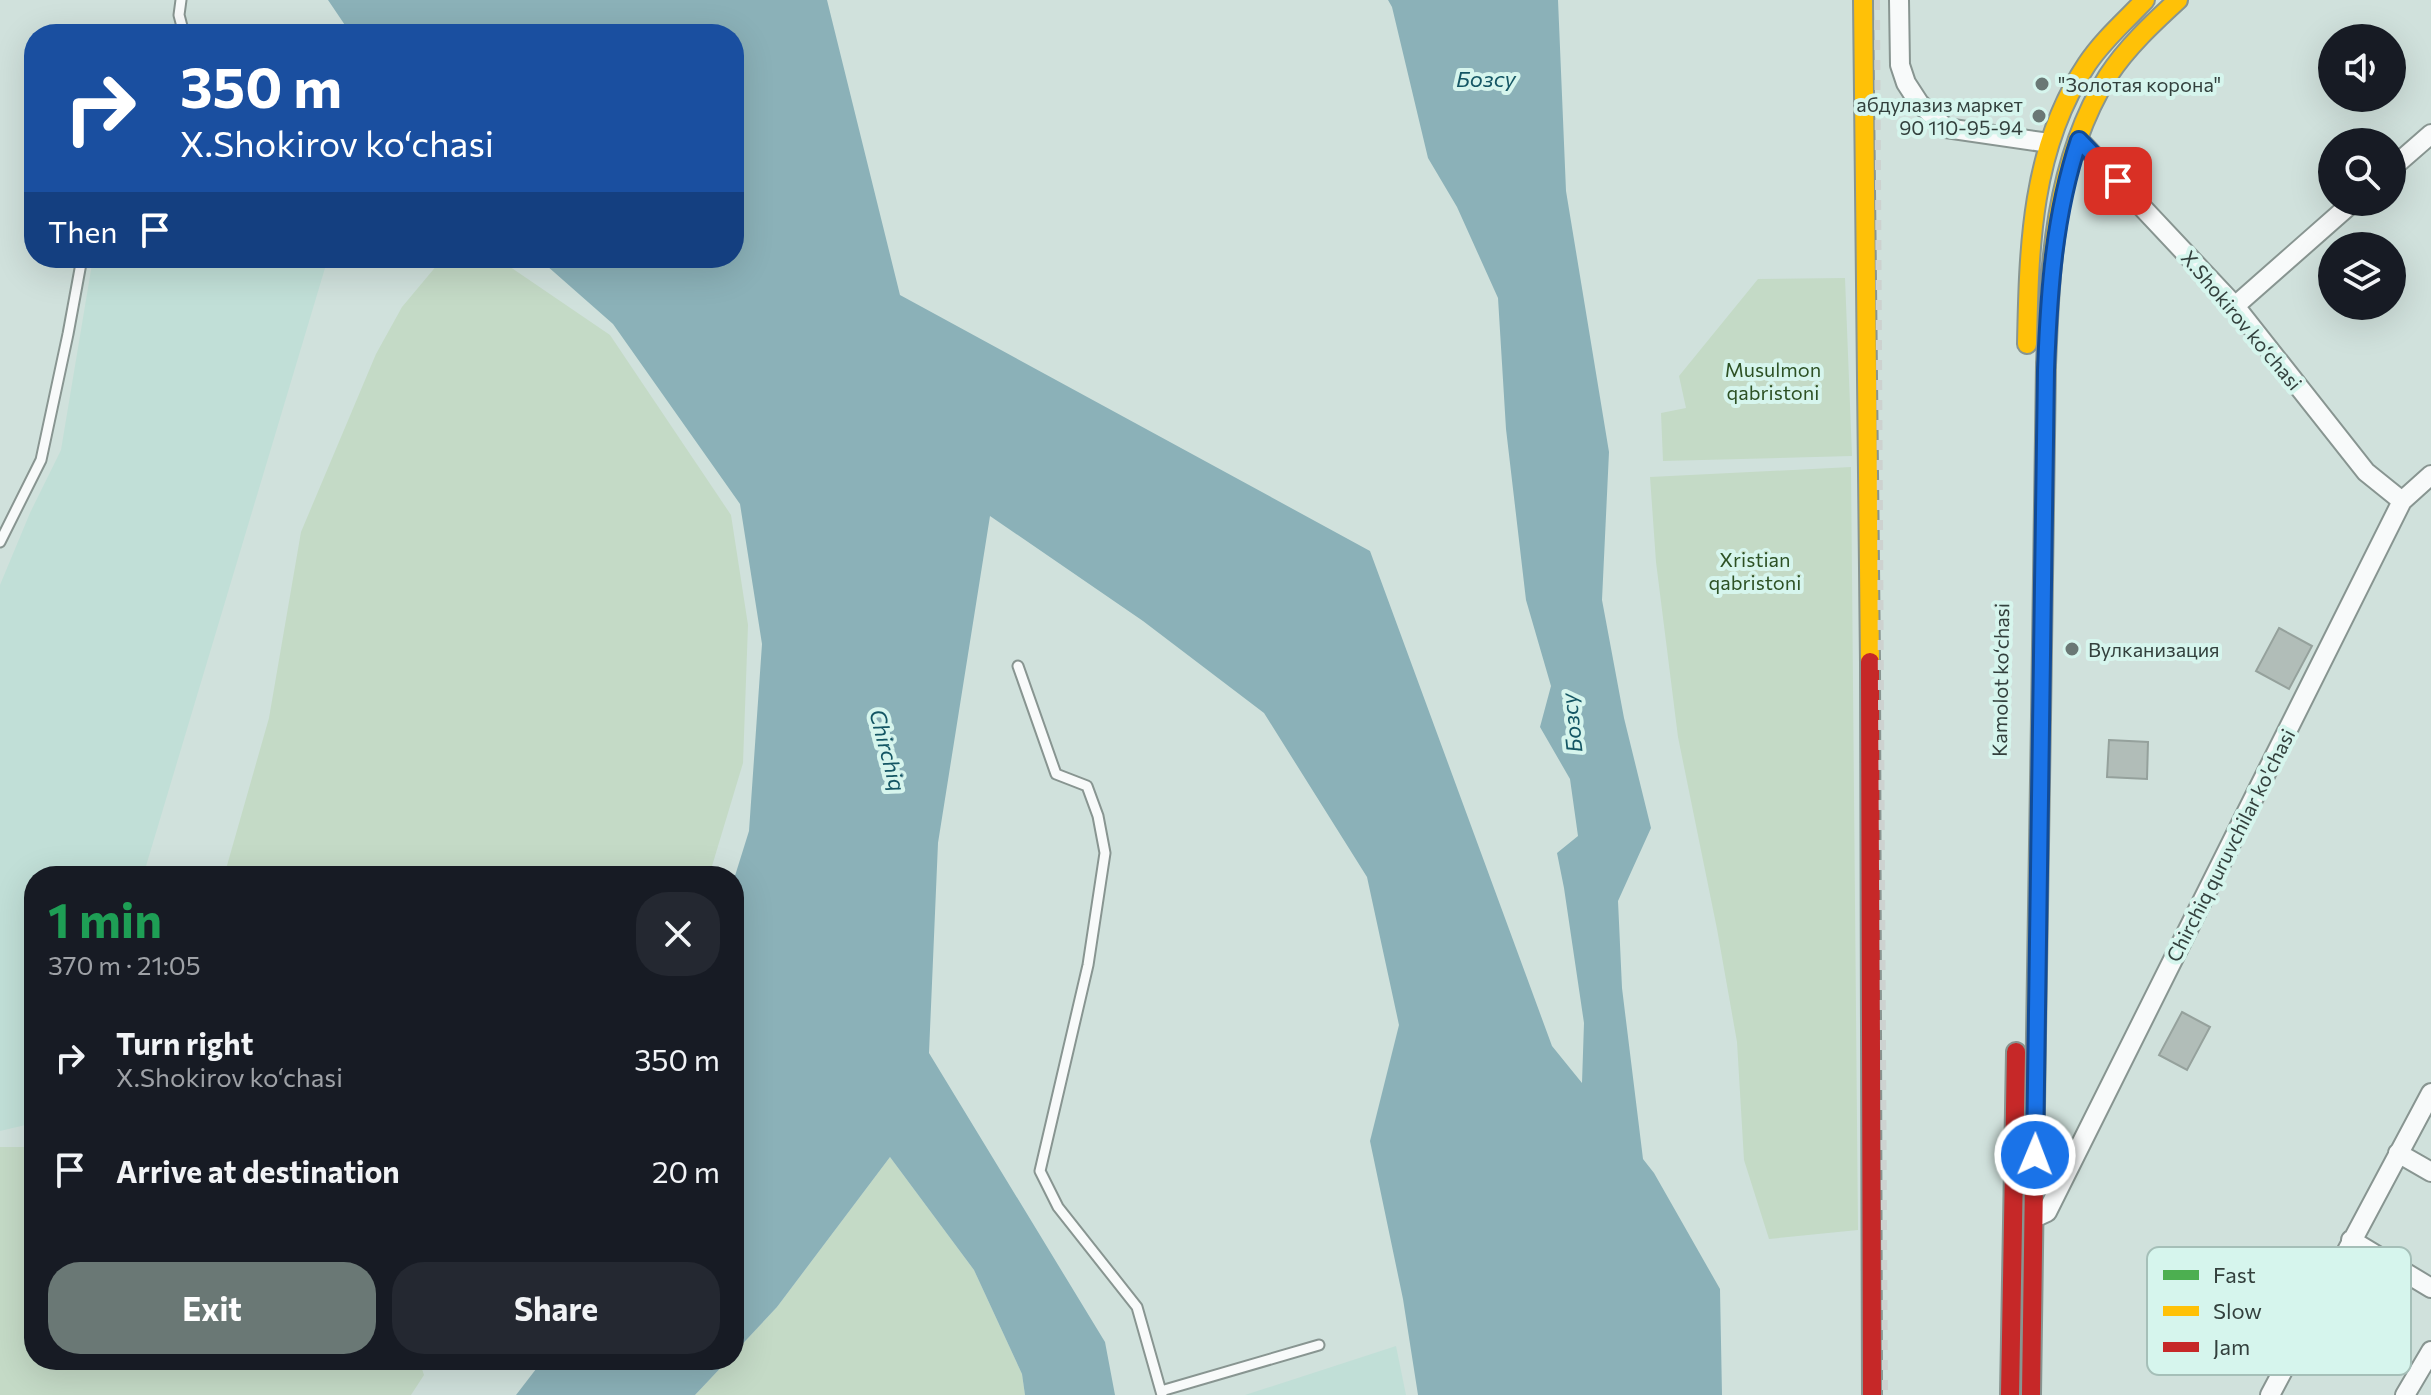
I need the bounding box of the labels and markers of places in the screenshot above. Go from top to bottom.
place label: "Золотая корона" [2058,72,2221,96]
marker: "Золотая корона" [2033,75,2051,93]
place label: абдулазиз маркет 90 110-95-94 [1856,92,2023,139]
marker: абдулазиз маркет 90 110-95-94 [2030,107,2048,125]
pin [2084,147,2152,215]
place label: Вулканизация [2088,637,2220,661]
marker: Вулканизация [2063,640,2081,658]

